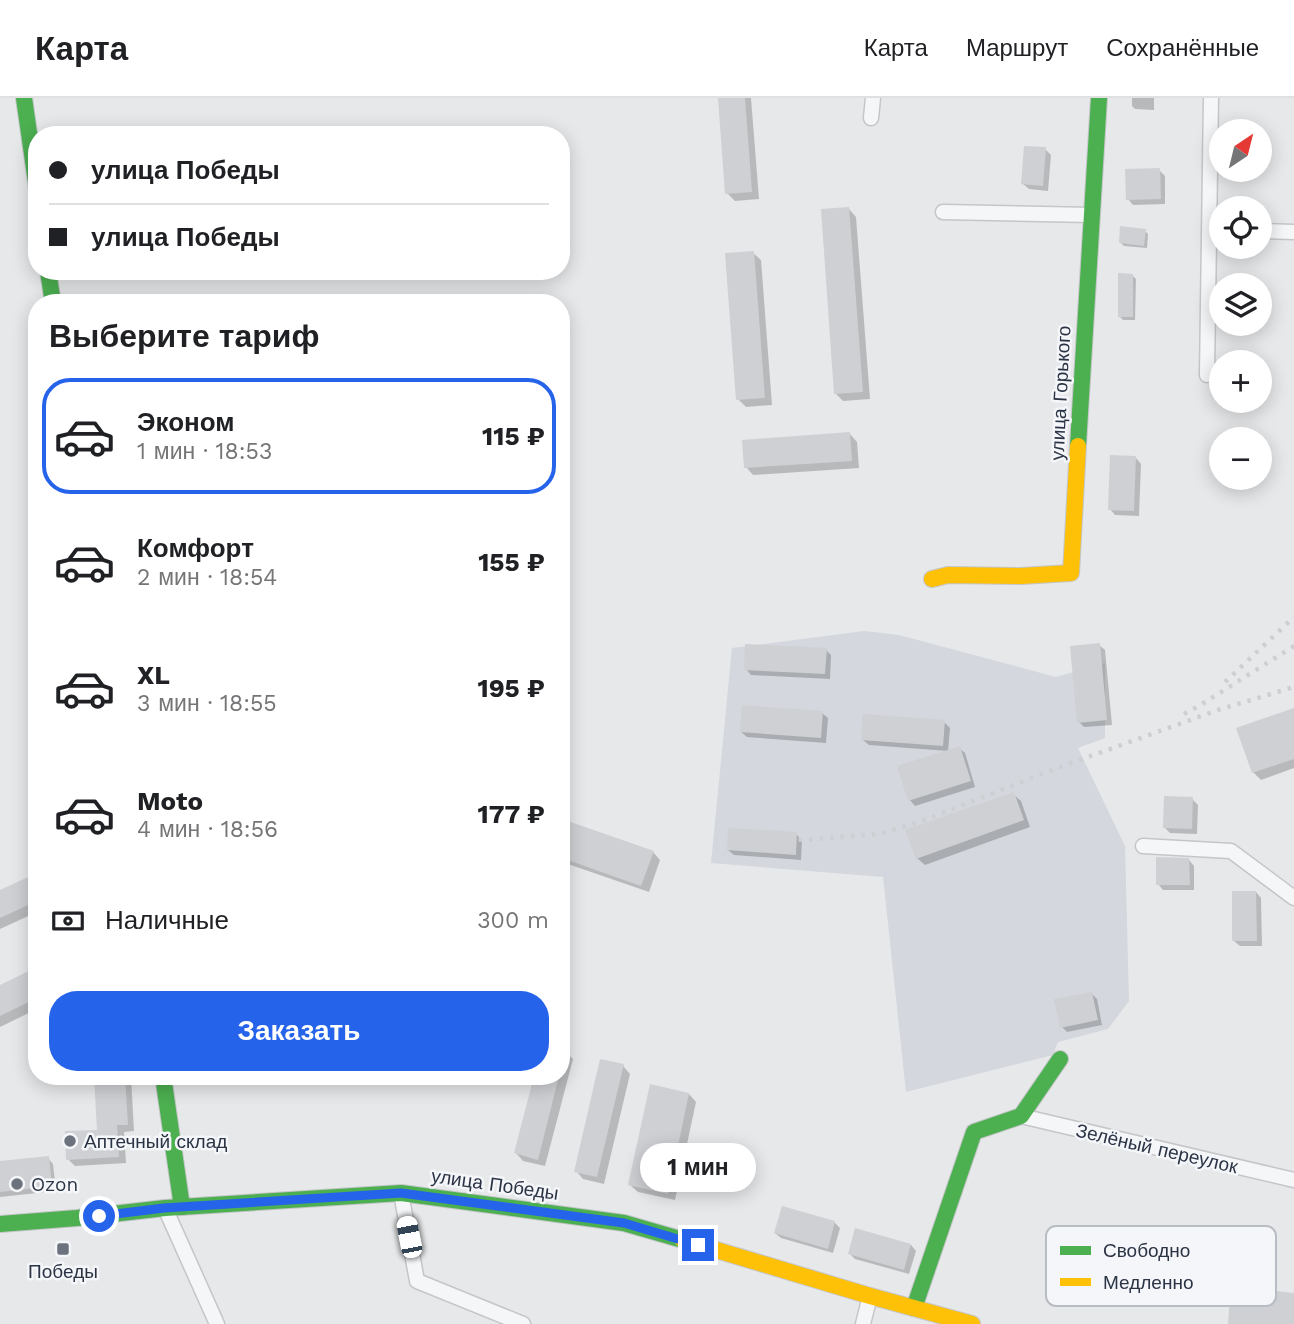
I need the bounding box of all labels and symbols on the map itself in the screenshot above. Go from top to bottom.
north arrow [1209,119,1272,182]
street label: улица Горького [1045,325,1076,461]
street label: Зелёный переулок [1074,1119,1241,1178]
place label: Аптечный склад [84,1130,227,1153]
marker: Аптечный склад [62,1133,78,1149]
callout: 1 мин [640,1144,756,1192]
street label: улица Победы [430,1164,560,1205]
place label: Ozon [31,1173,78,1196]
marker: Ozon [9,1176,25,1192]
route start [83,1200,115,1232]
car [395,1214,424,1260]
legend [1046,1226,1276,1306]
route end [682,1229,714,1261]
text: Свободно [1103,1239,1190,1262]
marker: Победы [55,1241,71,1257]
place label: Победы [28,1260,98,1283]
text: Медленно [1103,1271,1193,1294]

